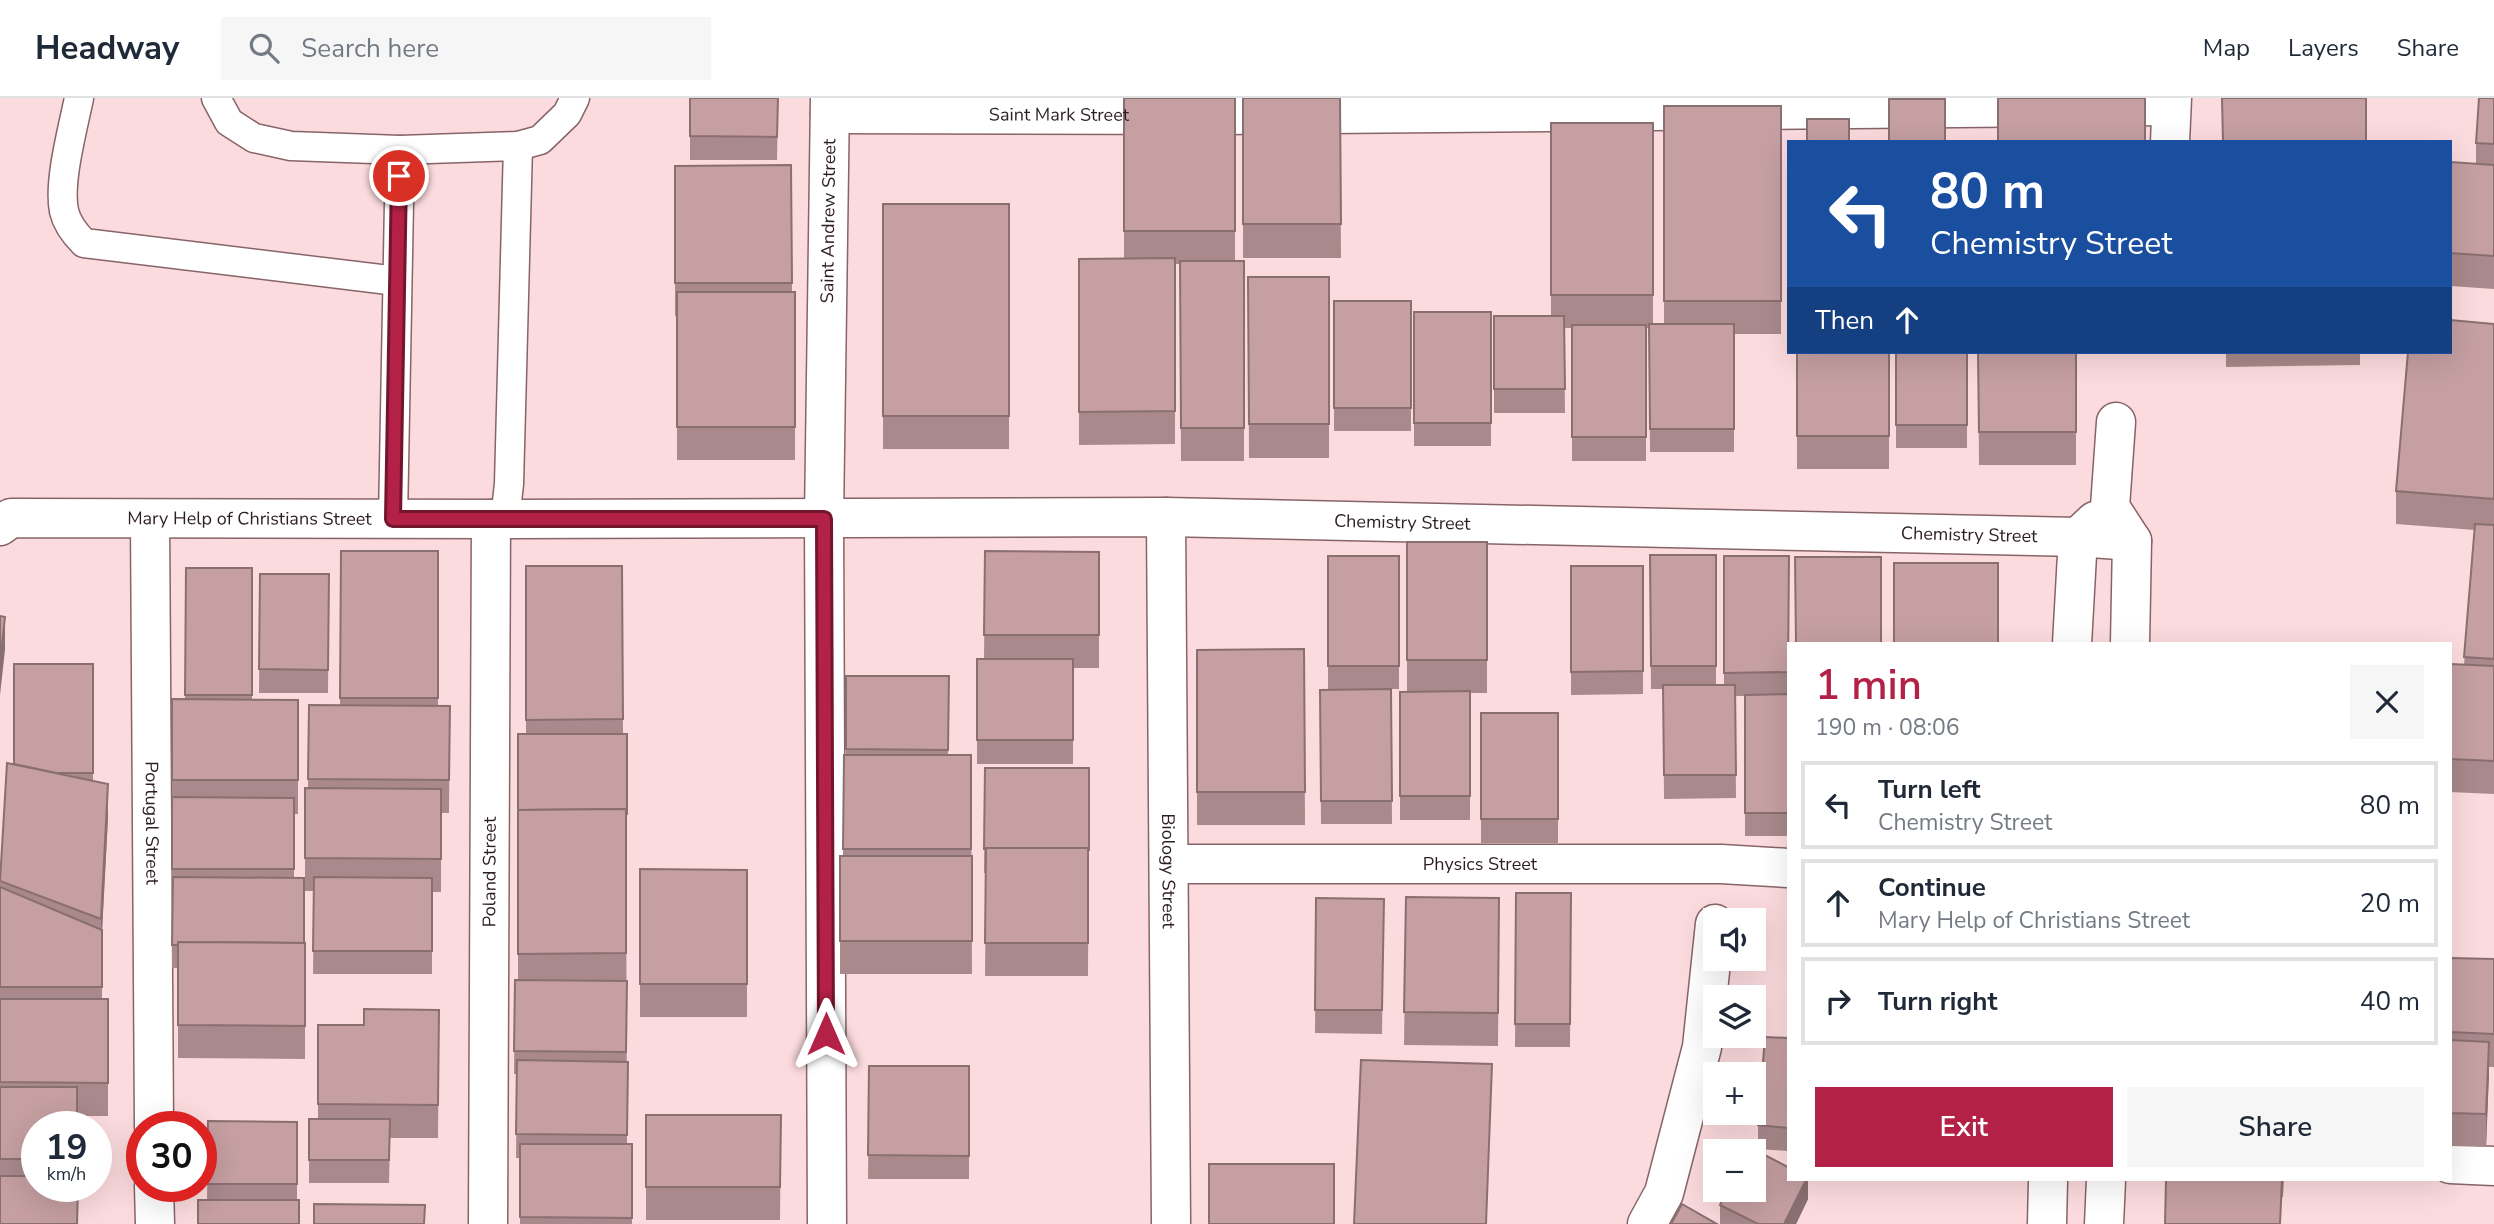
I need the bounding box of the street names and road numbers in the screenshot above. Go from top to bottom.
street label: Saint Mark Street [989,102,1130,127]
street label: Saint Andrew Street [815,138,841,304]
street label: Mary Help of Christians Street [127,506,372,531]
street label: Chemistry Street [1334,509,1472,536]
street label: Chemistry Street [1901,521,2038,548]
street label: Portugal Street [140,761,164,886]
street label: Biology Street [1156,813,1181,929]
street label: Poland Street [477,816,502,927]
street label: Physics Street [1423,852,1538,876]

